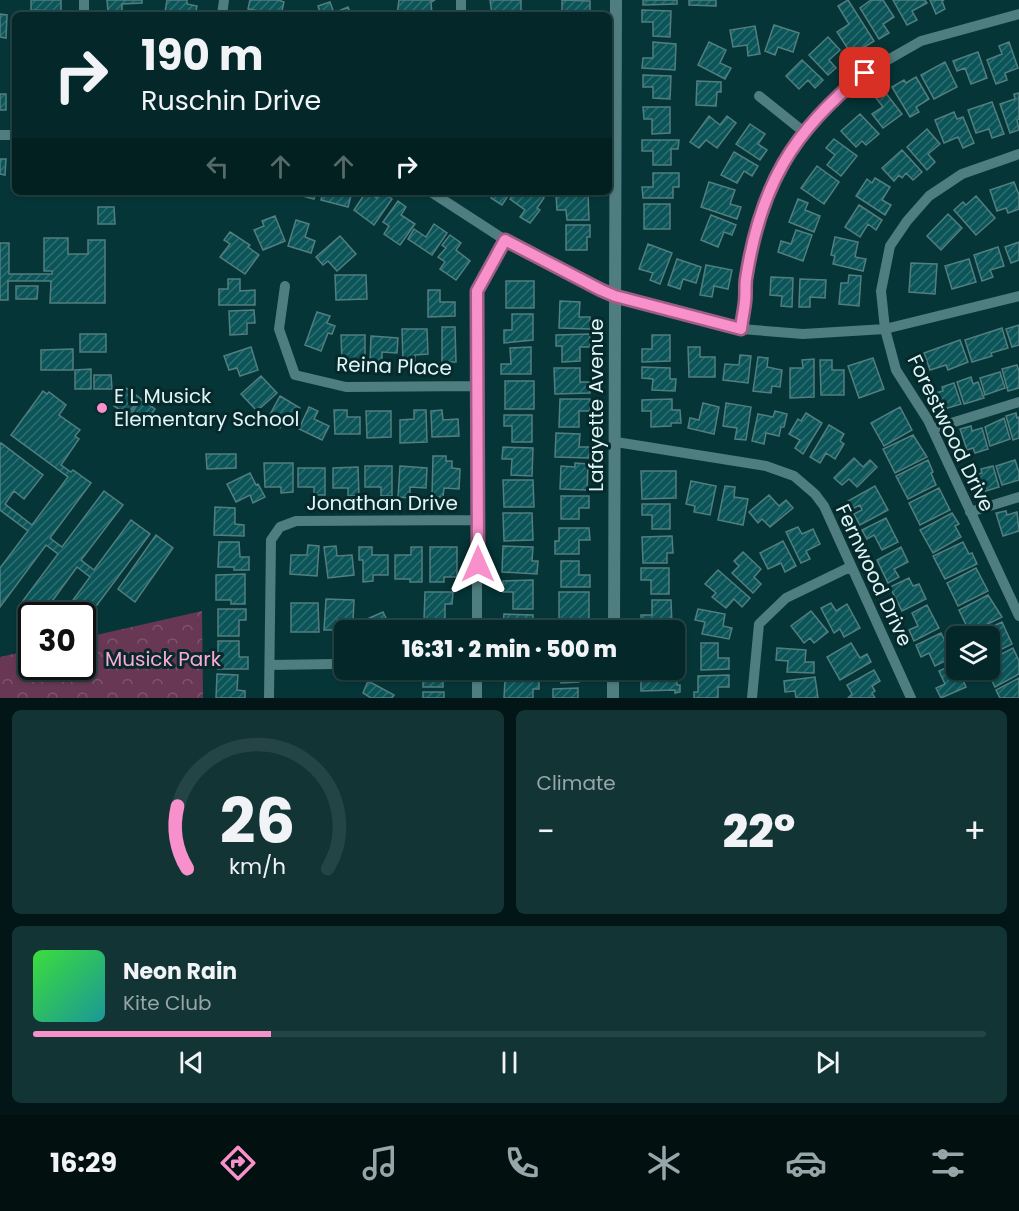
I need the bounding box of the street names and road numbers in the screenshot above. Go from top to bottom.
street label: Lafayette Avenue [582,318,610,492]
street label: Reina Place [336,350,452,382]
street label: Forestwood Drive [901,350,1001,516]
street label: Jonathan Drive [306,489,458,517]
street label: Fernwood Drive [829,499,919,651]

